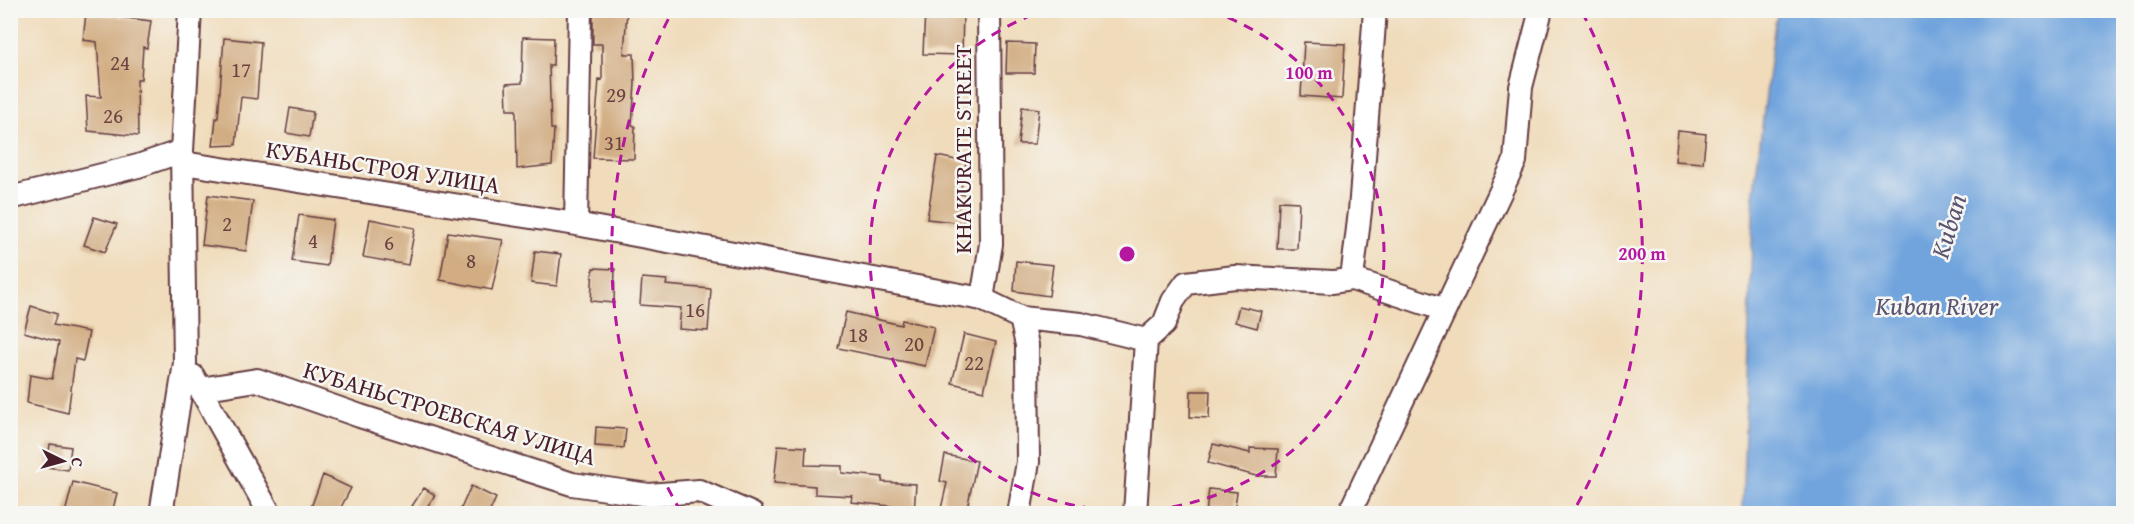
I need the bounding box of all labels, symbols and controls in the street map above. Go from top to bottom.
street label: KHAKURATE STREET [945,44,980,254]
house number: 24 [110,47,130,78]
house number: 17 [231,54,251,85]
text: 100 m [1285,59,1333,86]
house number: 29 [606,79,626,110]
house number: 26 [103,100,123,131]
house number: 31 [604,127,624,158]
street label: КУБАНЬСТРОЯ УЛИЦА [264,131,503,203]
water label: Kuban [1920,189,1976,264]
house number: 2 [222,208,232,239]
house number: 4 [308,225,318,256]
house number: 6 [384,227,394,258]
text: 200 m [1618,240,1666,267]
centre of rings [1117,244,1137,264]
house number: 8 [466,245,476,276]
water label: Kuban River [1875,286,2000,325]
house number: 16 [685,294,705,325]
house number: 18 [848,319,868,350]
house number: 20 [904,328,924,359]
house number: 22 [964,347,984,378]
street label: КУБАНЬСТРОЕВСКАЯ УЛИЦА [299,352,601,474]
north arrow [33,431,93,491]
text: С [66,457,90,468]

